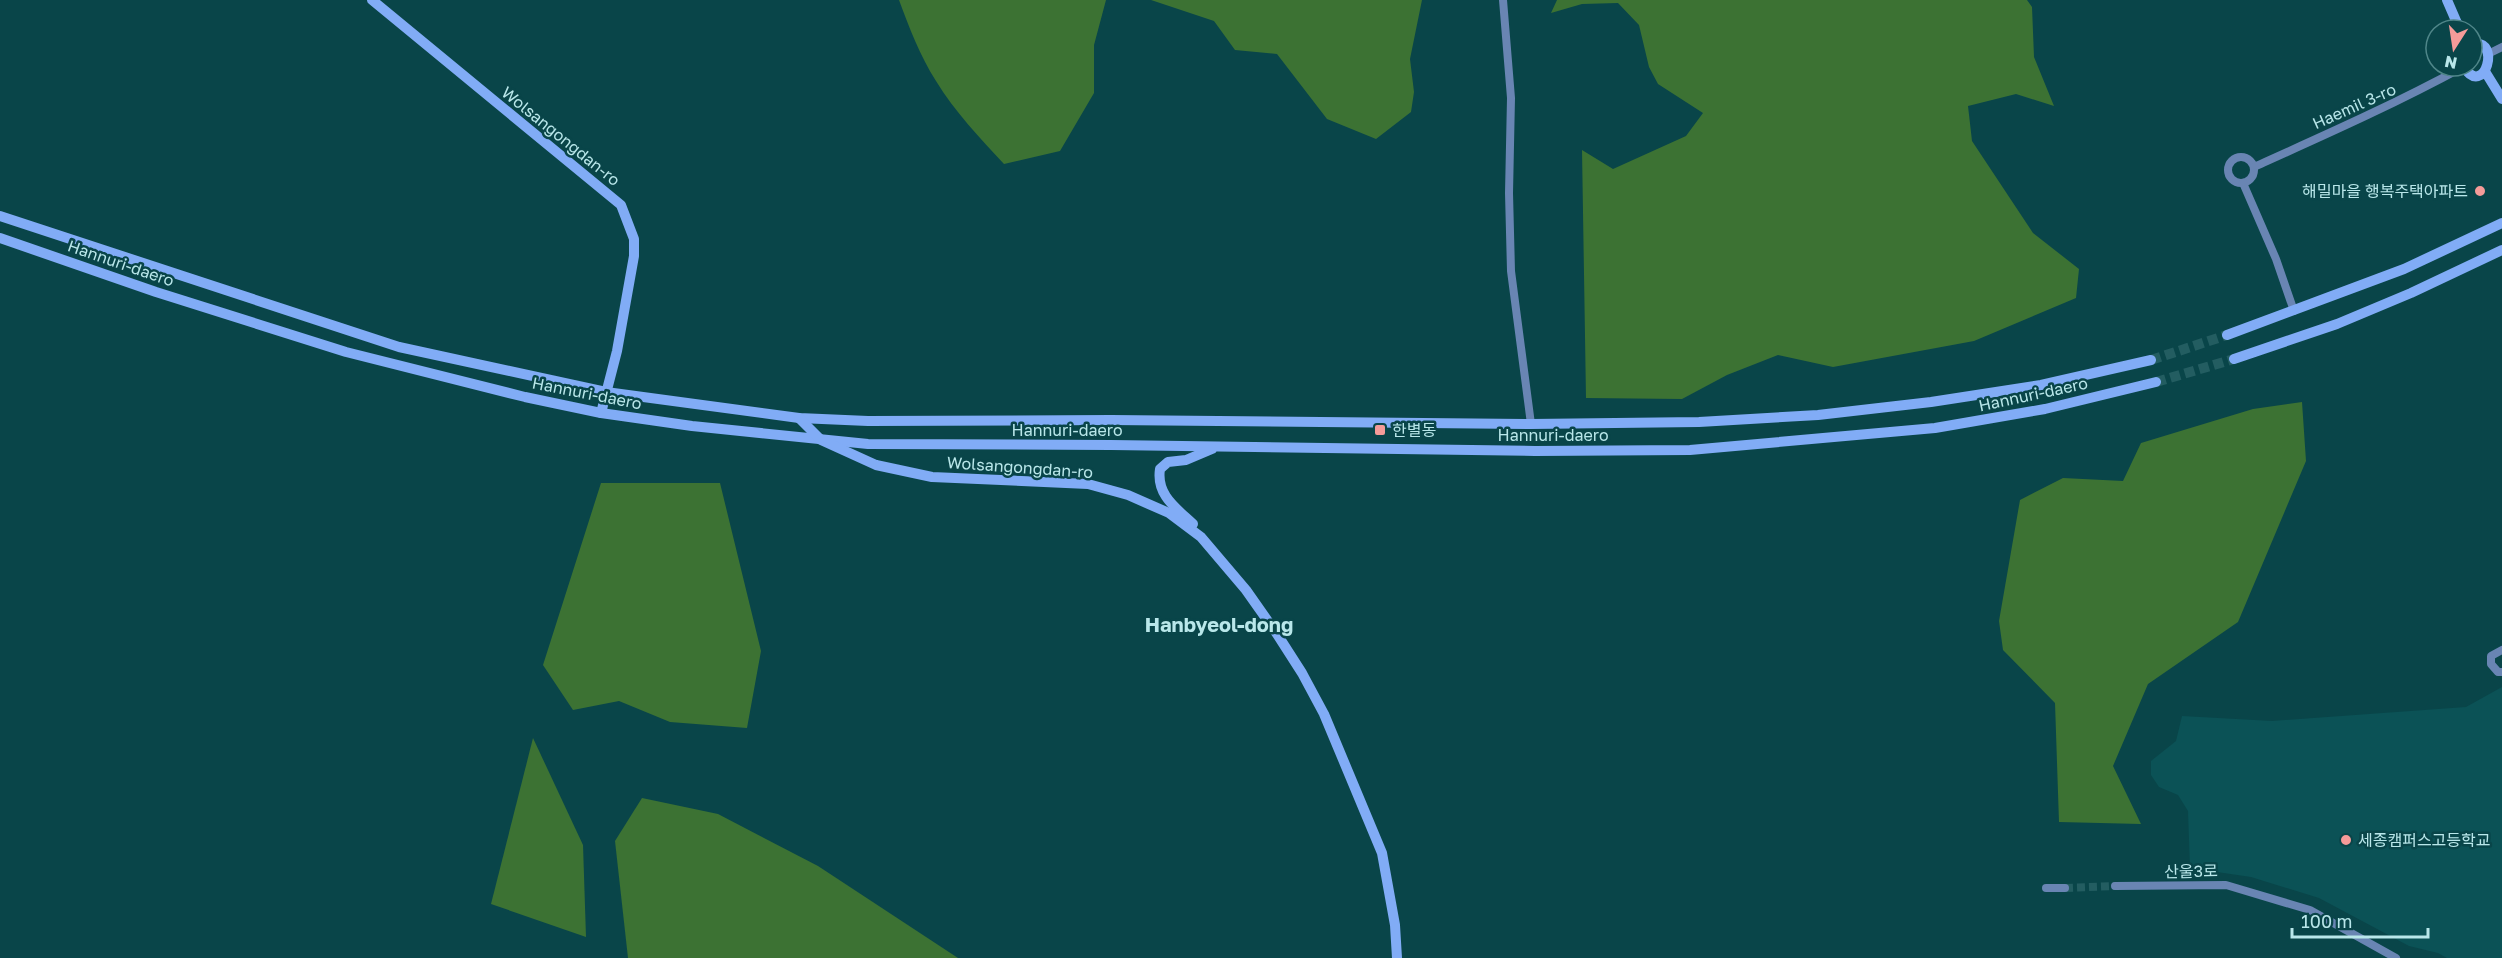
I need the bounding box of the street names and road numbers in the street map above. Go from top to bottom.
street label: Haemil 3-ro [2309,79,2399,133]
street label: Wolsangongdan-ro [498,82,624,190]
street label: Hannuri-daero [65,235,177,291]
street label: Hannuri-daero [531,373,643,413]
street label: Hannuri-daero [1977,373,2089,415]
street label: Hannuri-daero [1011,420,1123,440]
street label: Hannuri-daero [1497,425,1609,445]
street label: Wolsangongdan-ro [946,452,1094,482]
street label: 산울3로 [2164,861,2218,881]

